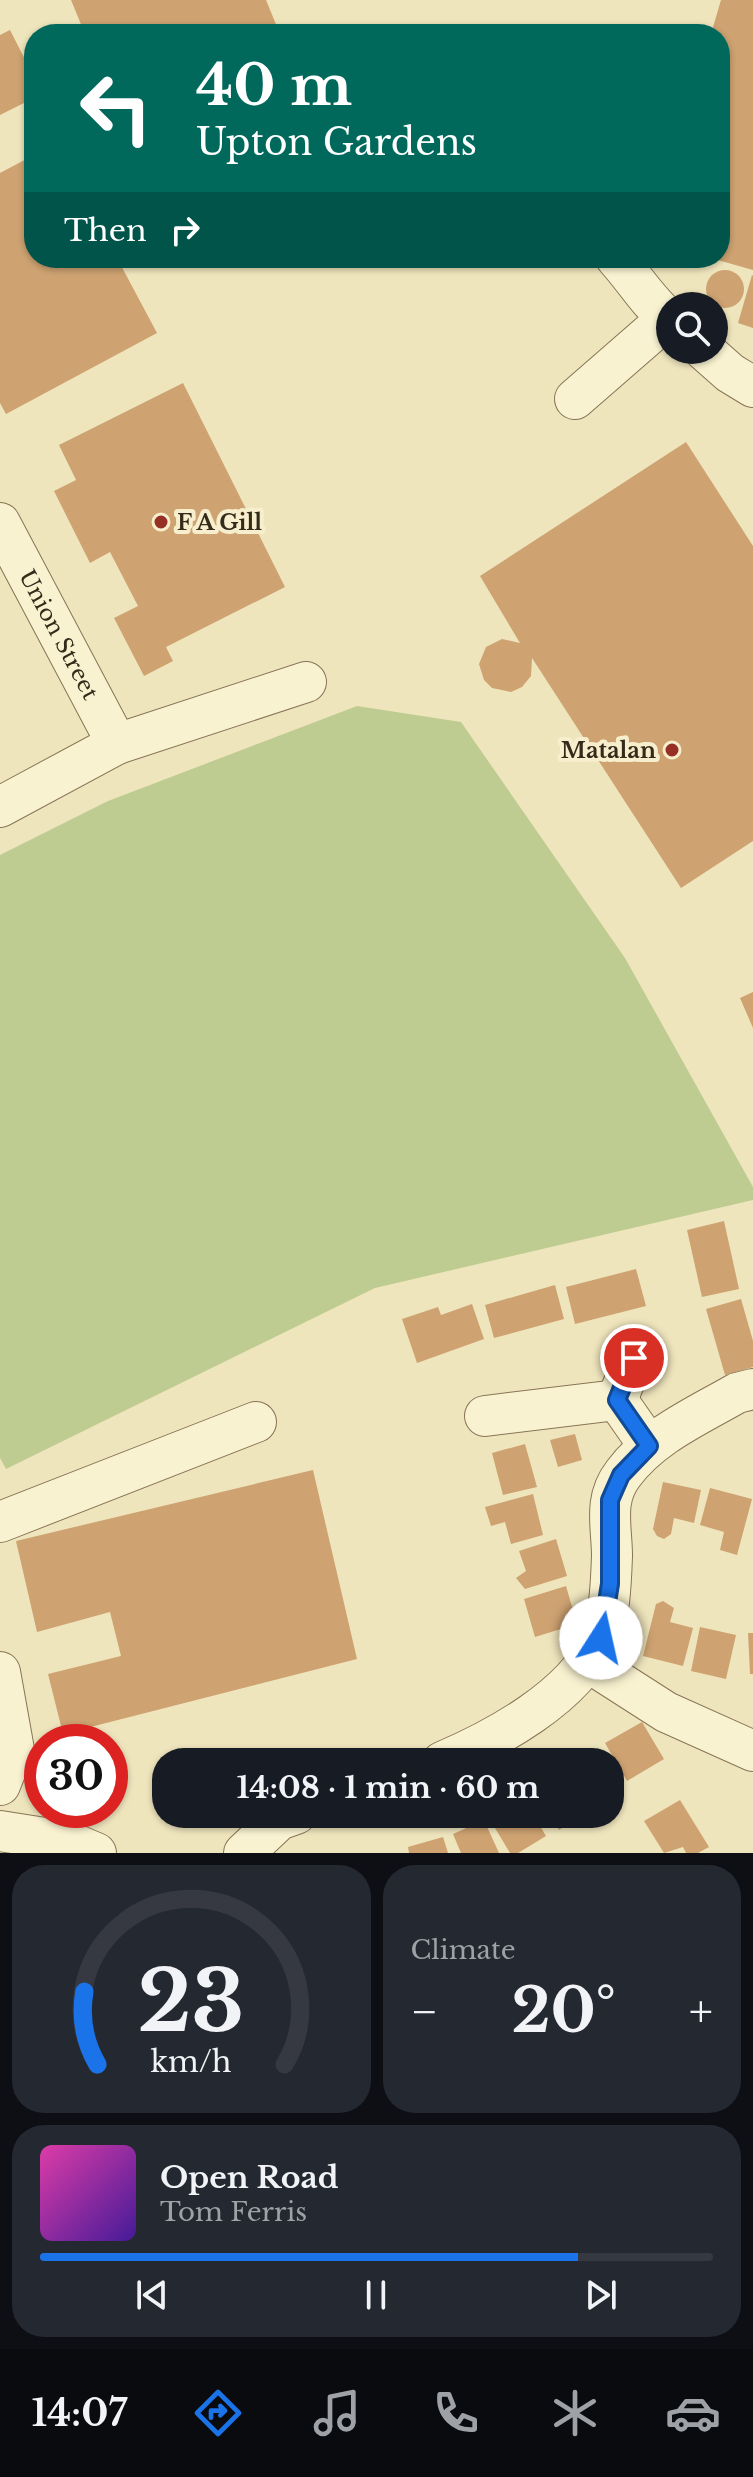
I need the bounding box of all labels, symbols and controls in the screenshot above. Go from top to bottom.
text: 40 m [196,51,352,120]
icon: left [64,56,168,160]
text: Upton Gardens [196,120,477,165]
icon: right [163,208,207,252]
text: Then [64,212,147,249]
map controls [656,292,728,364]
button: search [656,292,728,364]
place label: F A Gill [177,509,262,536]
marker: F A Gill [152,513,170,531]
street label: Union Street [14,565,105,704]
place label: Matalan [561,737,656,764]
marker: Matalan [663,741,681,759]
pin [600,1324,668,1392]
icon: arrive [612,1336,656,1380]
position arrow [559,1596,643,1680]
speed limit sign: 30 [24,1724,128,1828]
text: 14:08 · 1 min · 60 m [237,1769,539,1806]
text: Climate [411,1934,516,1966]
text: 23 [138,1950,245,2053]
text: 20° [511,1974,616,2048]
text: − [411,1984,438,2039]
text: + [689,1984,713,2039]
text: km/h [151,2044,232,2080]
text: Open Road [160,2159,339,2196]
text: Tom Ferris [160,2196,307,2228]
icon: previous [130,2273,174,2317]
icon: pause [354,2273,398,2317]
icon: next [579,2273,623,2317]
icon: directions [190,2385,246,2441]
icon: music [309,2385,365,2441]
icon: phone [428,2385,484,2441]
icon: climate [547,2385,603,2441]
icon: car [665,2385,721,2441]
text: 14:07 [31,2391,127,2436]

